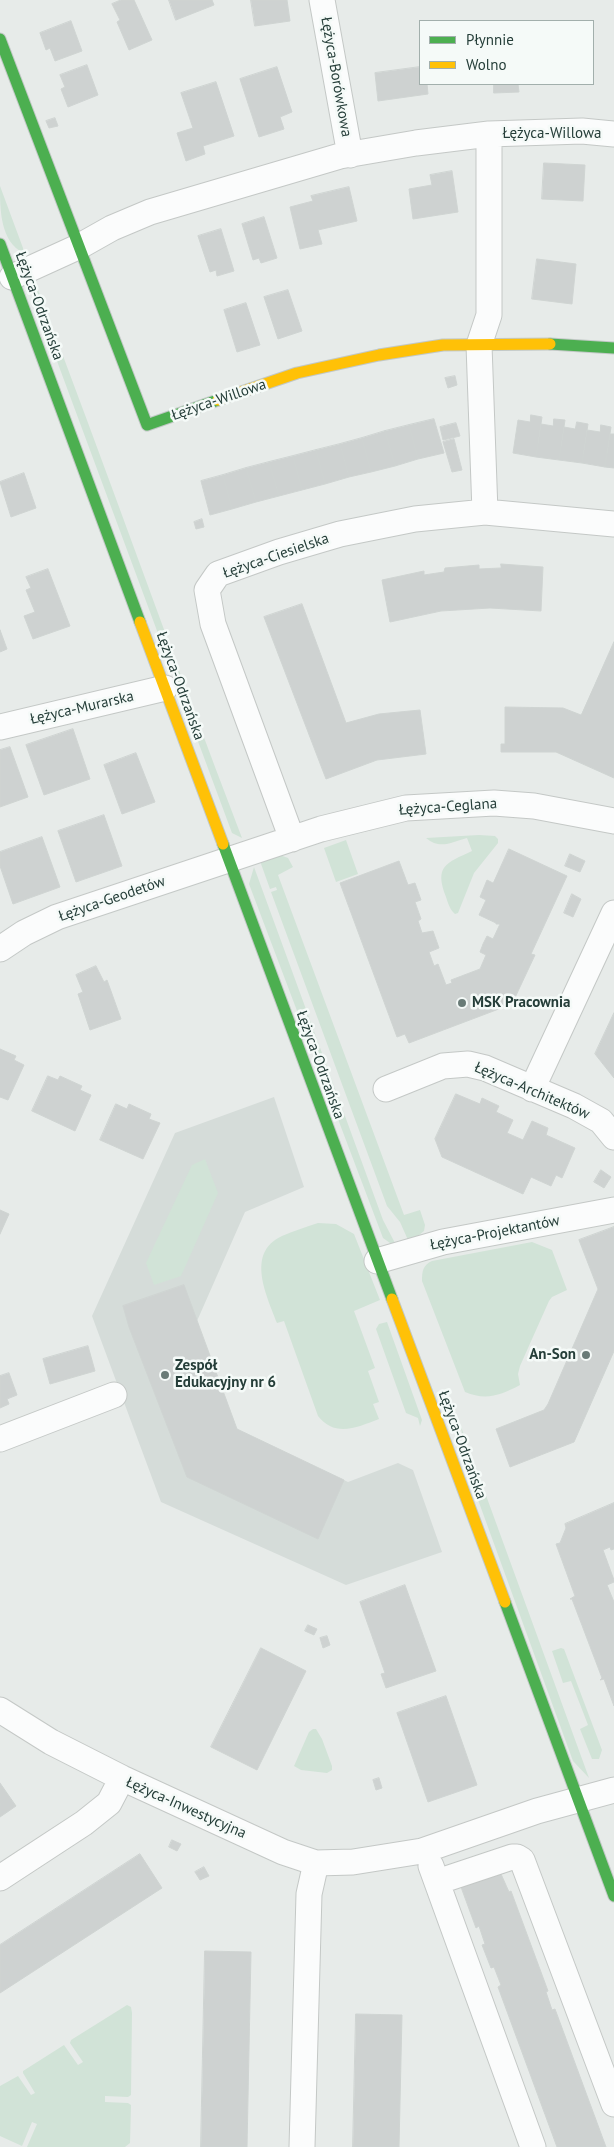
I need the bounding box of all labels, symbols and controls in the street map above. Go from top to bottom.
street label: Łężyca-Borówkowa [317,16,355,138]
legend [419,20,594,85]
text: Płynnie [466,30,514,49]
text: Wolno [466,55,506,74]
street label: Łężyca-Willowa [503,125,601,143]
street label: Łężyca-Odrzańska [11,249,67,363]
street label: Łężyca-Willowa [169,375,269,425]
street label: Łężyca-Ciesielska [221,529,331,583]
street label: Łężyca-Odrzańska [152,629,208,743]
street label: Łężyca-Murarska [28,687,136,729]
street label: Łężyca-Ceglana [398,795,498,819]
street label: Łężyca-Geodetów [56,872,168,926]
place label: MSK Pracownia [472,994,571,1012]
marker: MSK Pracownia [456,997,468,1009]
street label: Łężyca-Odrzańska [292,1008,348,1122]
street label: Łężyca-Architektów [472,1059,592,1123]
street label: Łężyca-Projektantów [429,1212,561,1254]
place label: An-Son [529,1346,576,1364]
marker: An-Son [580,1349,592,1361]
place label: Zespół Edukacyjny nr 6 [175,1357,276,1392]
marker: Zespół Edukacyjny nr 6 [159,1369,171,1381]
street label: Łężyca-Odrzańska [434,1388,490,1502]
street label: Łężyca-Inwestycyjna [123,1773,249,1843]

